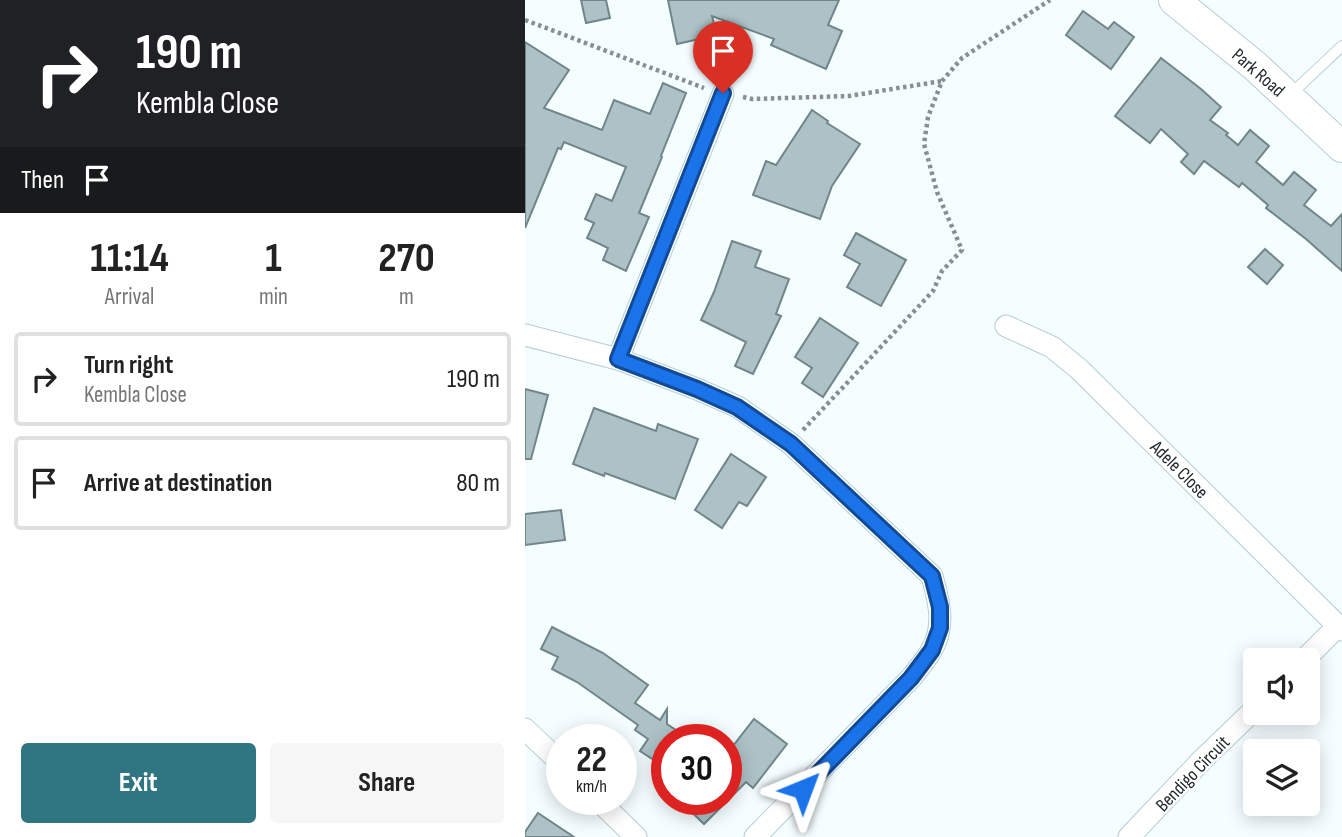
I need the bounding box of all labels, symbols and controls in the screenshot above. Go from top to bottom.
pin [693,21,753,93]
text: 190 m [136,24,242,83]
icon: right [21,28,112,119]
icon: arrive [704,32,742,70]
street label: Park Road [1227,44,1289,102]
text: Kembla Close [136,84,279,123]
icon: arrive [78,161,116,199]
text: Then [21,165,64,196]
text: 11:14 [90,233,169,284]
text: 1 [265,233,282,284]
text: 270 [378,233,435,284]
text: Arrival [105,283,154,311]
text: min [259,283,288,311]
text: m [399,283,414,311]
text: Turn right [84,350,173,381]
icon: right [25,360,63,398]
text: 190 m [447,364,500,395]
text: Kembla Close [84,381,187,409]
street label: Adele Close [1144,436,1213,504]
icon: arrive [25,464,63,502]
text: Arrive at destination [84,468,272,499]
text: 80 m [456,468,500,499]
map controls [1243,648,1320,816]
button: sound [1243,648,1320,725]
speed limit sign: 30 [651,724,742,815]
street label: Bendigo Circuit [1151,731,1235,817]
text: 22 [576,739,607,782]
button: layers [1243,739,1320,816]
button: Exit [21,743,256,823]
button: Share [270,743,504,823]
position arrow [766,752,840,826]
text: km/h [576,776,607,797]

